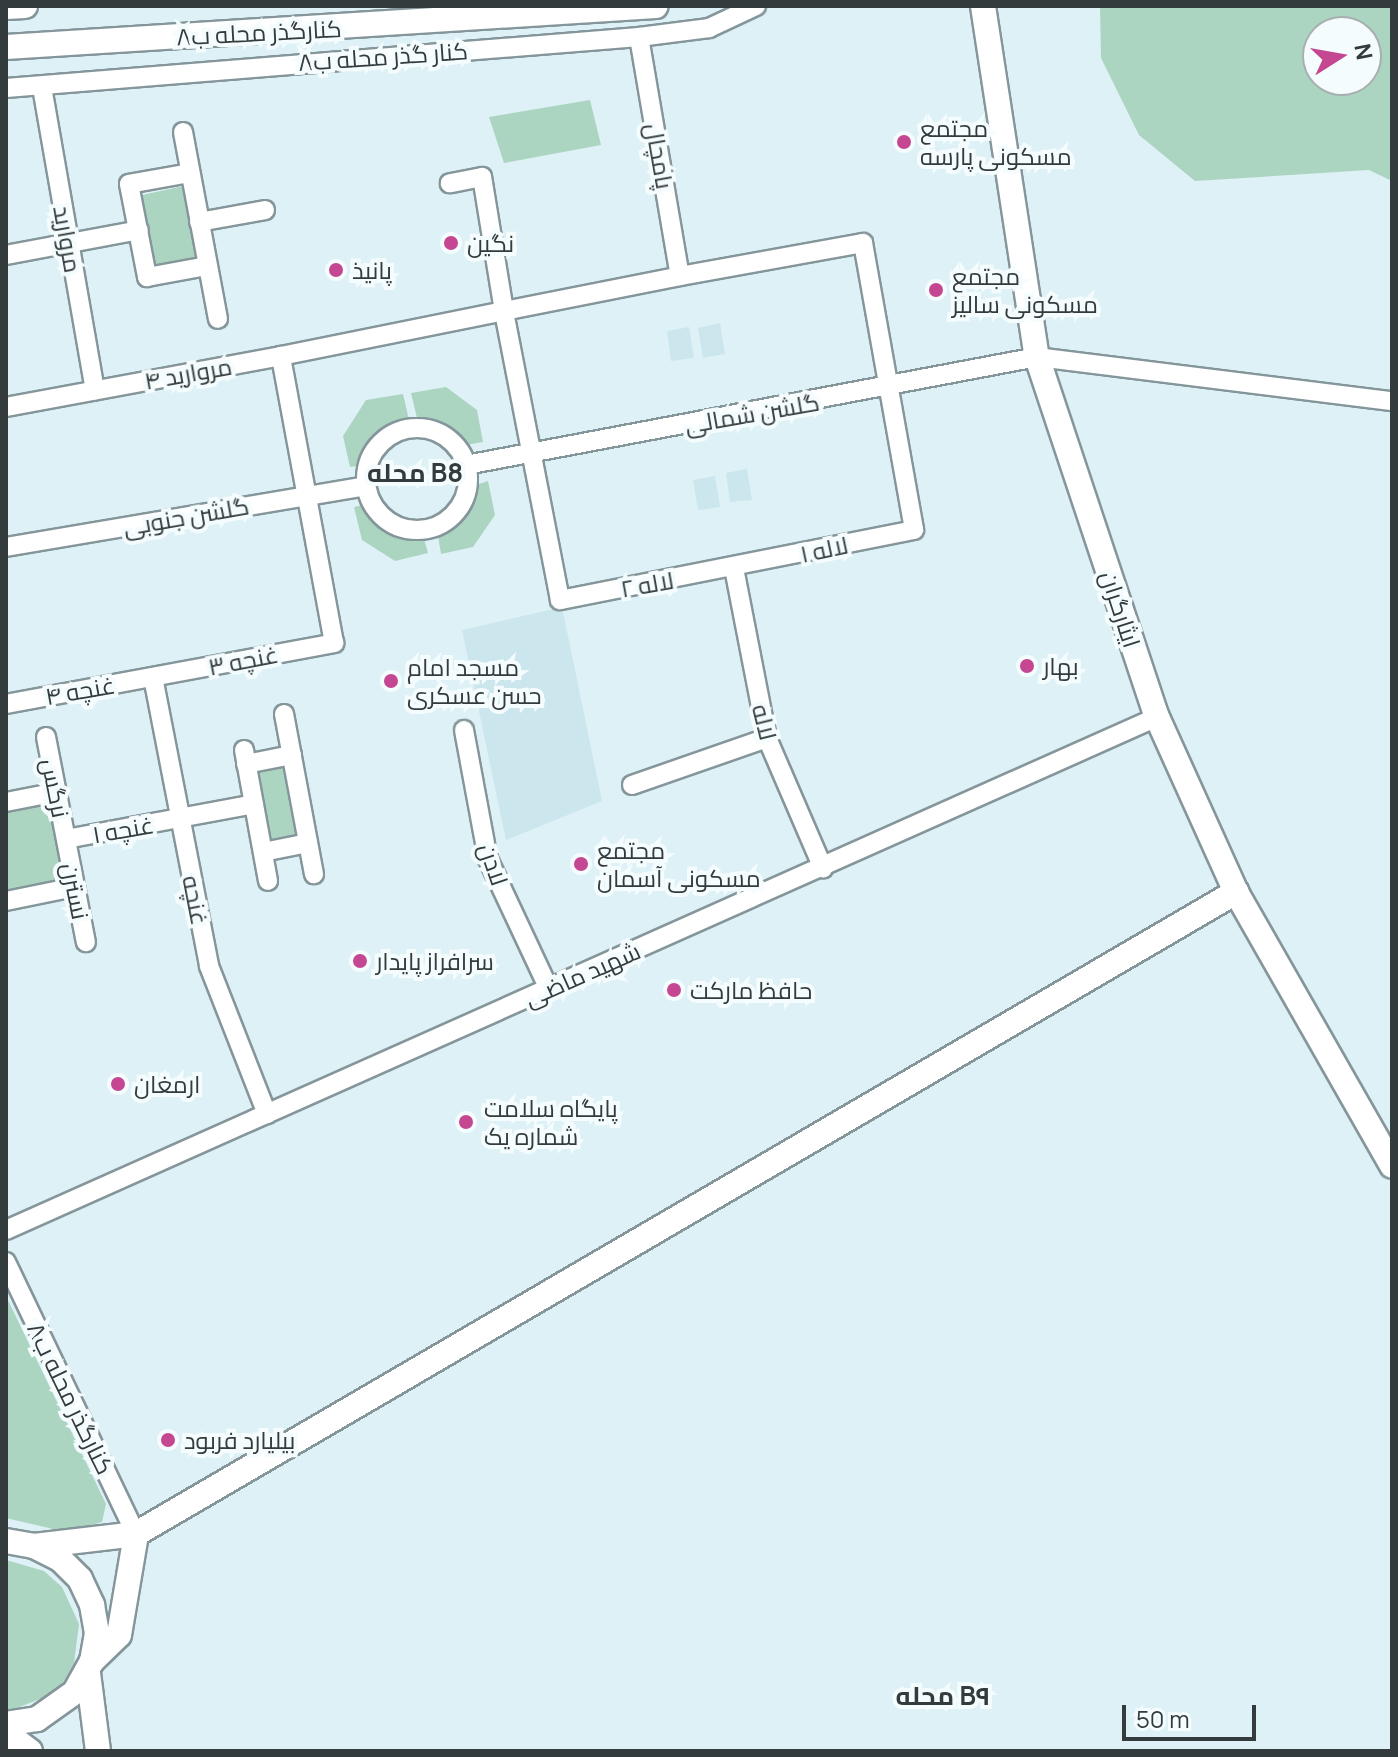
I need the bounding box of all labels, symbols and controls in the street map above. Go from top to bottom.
street label: کنارگذر محله ب۸ [176,13,342,51]
north arrow [1302,16,1382,96]
street label: کنار گذر محله ب۸ [297,36,469,76]
text: N [1347,41,1380,62]
place label: مجتمع مسکونی پارسه [920,114,1072,170]
street label: پامچال [640,121,680,191]
marker: مجتمع مسکونی پارسه [895,133,913,151]
street label: مروارید [48,203,88,275]
place label: نگین [467,229,514,257]
marker: نگین [442,234,460,252]
place label: پانیذ [352,256,392,284]
marker: پانیذ [327,261,345,279]
place label: مجتمع مسکونی سالیز [952,262,1098,318]
marker: مجتمع مسکونی سالیز [927,281,945,299]
street label: مروارید ۴ [142,351,234,395]
street label: گلشن شمالی [682,387,822,439]
district label: محله B8 [367,457,463,489]
street label: گلشن جنوبی [121,491,251,541]
street label: لاله ۱ [797,530,851,568]
street label: لاله ۲ [618,565,676,603]
street label: ایثارگران [1095,567,1147,651]
street label: غنچه ۳ [206,639,280,681]
place label: بهار [1043,652,1079,680]
place label: مسجد امام حسن عسکری [407,653,541,709]
marker: بهار [1018,657,1036,675]
street label: غنچه ۴ [43,670,117,710]
marker: مسجد امام حسن عسکری [382,672,400,690]
street label: لاله [747,701,783,743]
street label: نرگس [36,756,76,820]
street label: غنچه ۱ [90,809,156,849]
place label: مجتمع مسکونی آسمان [597,836,761,892]
street label: لادن [473,839,515,889]
marker: مجتمع مسکونی آسمان [572,855,590,873]
street label: نسترن [56,860,96,922]
street label: غنچه [177,873,215,927]
street label: شهید ماضی [520,936,644,1012]
place label: سرافراز پایدار [376,947,494,975]
marker: سرافراز پایدار [351,952,369,970]
place label: حافظ مارکت [690,976,812,1004]
marker: حافظ مارکت [665,981,683,999]
place label: ارمغان [134,1070,201,1098]
marker: ارمغان [109,1075,127,1093]
place label: پایگاه سلامت شماره یک [484,1094,618,1150]
marker: پایگاه سلامت شماره یک [455,1111,477,1133]
street label: کنارگذر محله ب۸ [22,1317,120,1479]
place label: بیلیارد فربود [184,1426,295,1454]
marker: بیلیارد فربود [159,1431,177,1449]
district label: محله B۹ [896,1680,990,1712]
scale bar [1126,1689,1260,1739]
text: 50 m [1136,1702,1190,1735]

